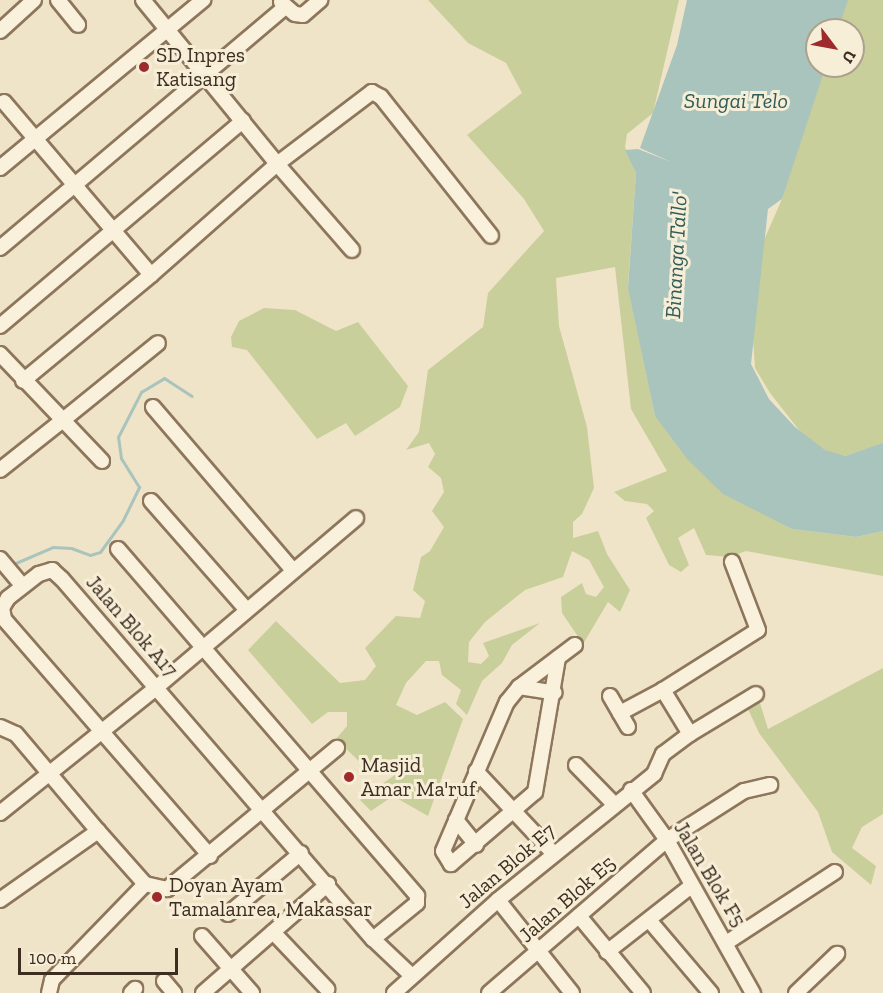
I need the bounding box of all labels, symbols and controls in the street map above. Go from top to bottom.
north arrow [805,18,865,78]
place label: SD Inpres Katisang [156,42,245,92]
text: U [838,47,860,67]
marker: SD Inpres Katisang [137,60,151,74]
water label: Sungai Telo [684,88,788,114]
water label: Binanga Tallo' [659,190,693,320]
street label: Jalan Blok A17 [81,570,183,682]
place label: Masjid Amar Ma'ruf [361,752,476,802]
marker: Masjid Amar Ma'ruf [342,770,356,784]
street label: Jalan Blok F5 [669,817,751,931]
street label: Jalan Blok E7 [454,818,560,914]
street label: Jalan Blok E5 [514,850,620,948]
place label: Doyan Ayam Tamalanrea, Makassar [169,872,372,922]
marker: Doyan Ayam Tamalanrea, Makassar [150,890,164,904]
scale bar [21,936,182,974]
text: 100 m [29,947,76,969]

